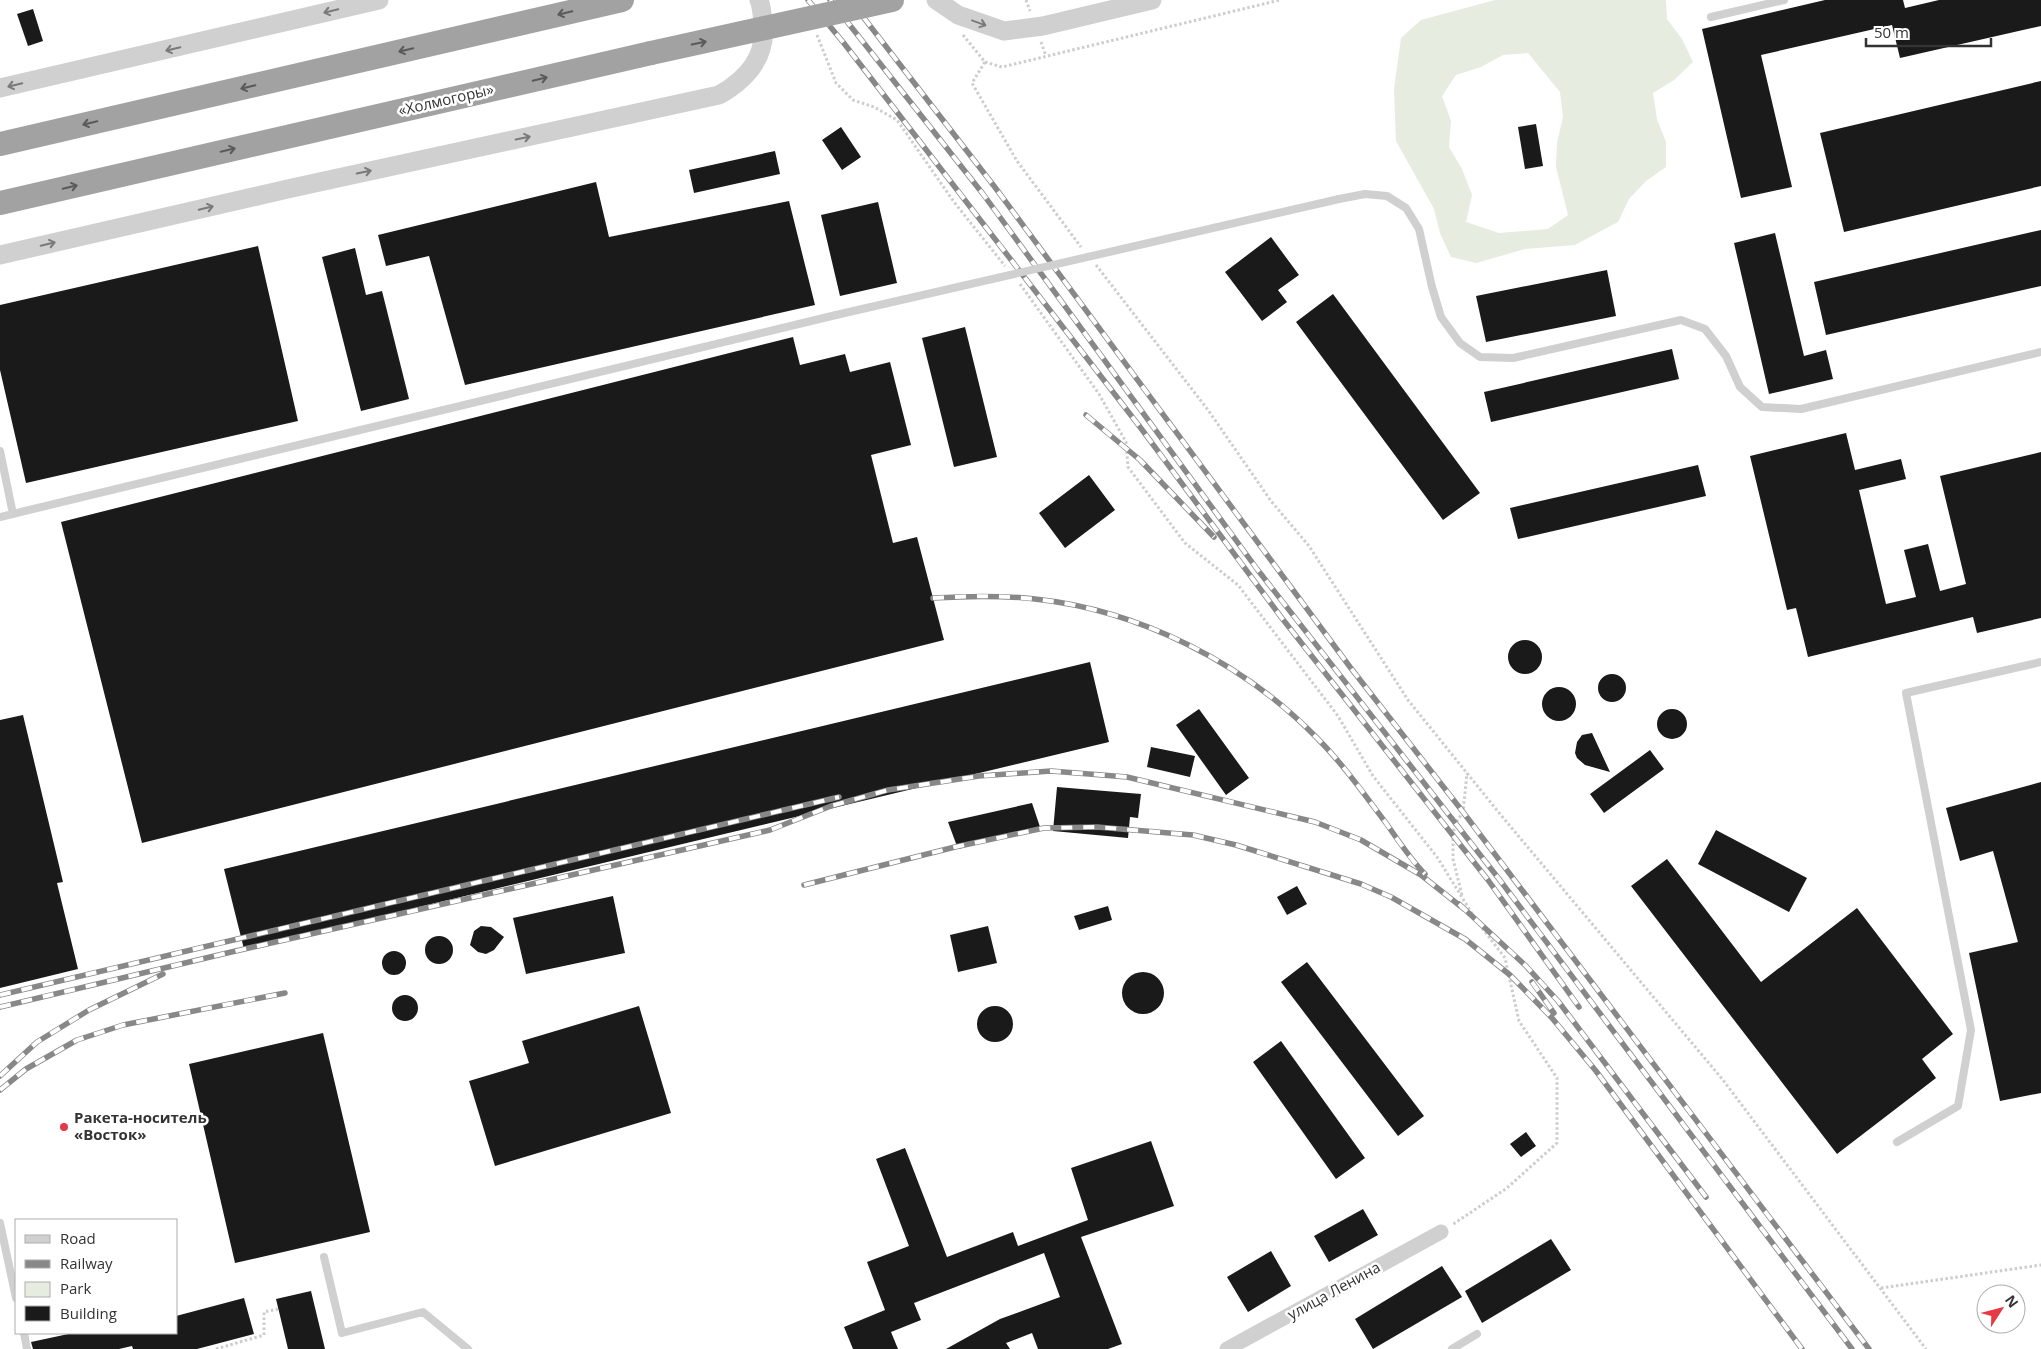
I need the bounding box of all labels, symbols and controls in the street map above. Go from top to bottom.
one-way arrow [324,7,340,16]
one-way arrow [557,9,573,18]
scale bar [1866,15,1991,47]
one-way arrow [971,19,986,28]
text: 50 m [1874,22,1909,42]
one-way arrow [690,38,706,47]
one-way arrow [166,45,182,54]
one-way arrow [399,46,415,55]
one-way arrow [531,74,547,83]
street label: «Холмогоры» [396,78,495,120]
one-way arrow [7,81,23,90]
one-way arrow [240,83,256,92]
one-way arrow [82,119,98,128]
one-way arrow [515,132,531,142]
one-way arrow [219,145,235,154]
one-way arrow [356,167,372,176]
one-way arrow [61,182,77,191]
one-way arrow [197,203,213,212]
one-way arrow [39,239,55,248]
place label: Ракета-носитель «Восток» [74,1107,207,1144]
marker: Ракета-носитель «Восток» [58,1121,70,1133]
legend [15,1219,178,1334]
text: Road [60,1228,96,1248]
text: Railway [60,1253,113,1273]
street label: улица Ленина [1284,1256,1383,1324]
text: Park [60,1278,91,1298]
north arrow [1976,1284,2026,1334]
text: N [2001,1291,2023,1311]
text: Building [60,1303,117,1323]

